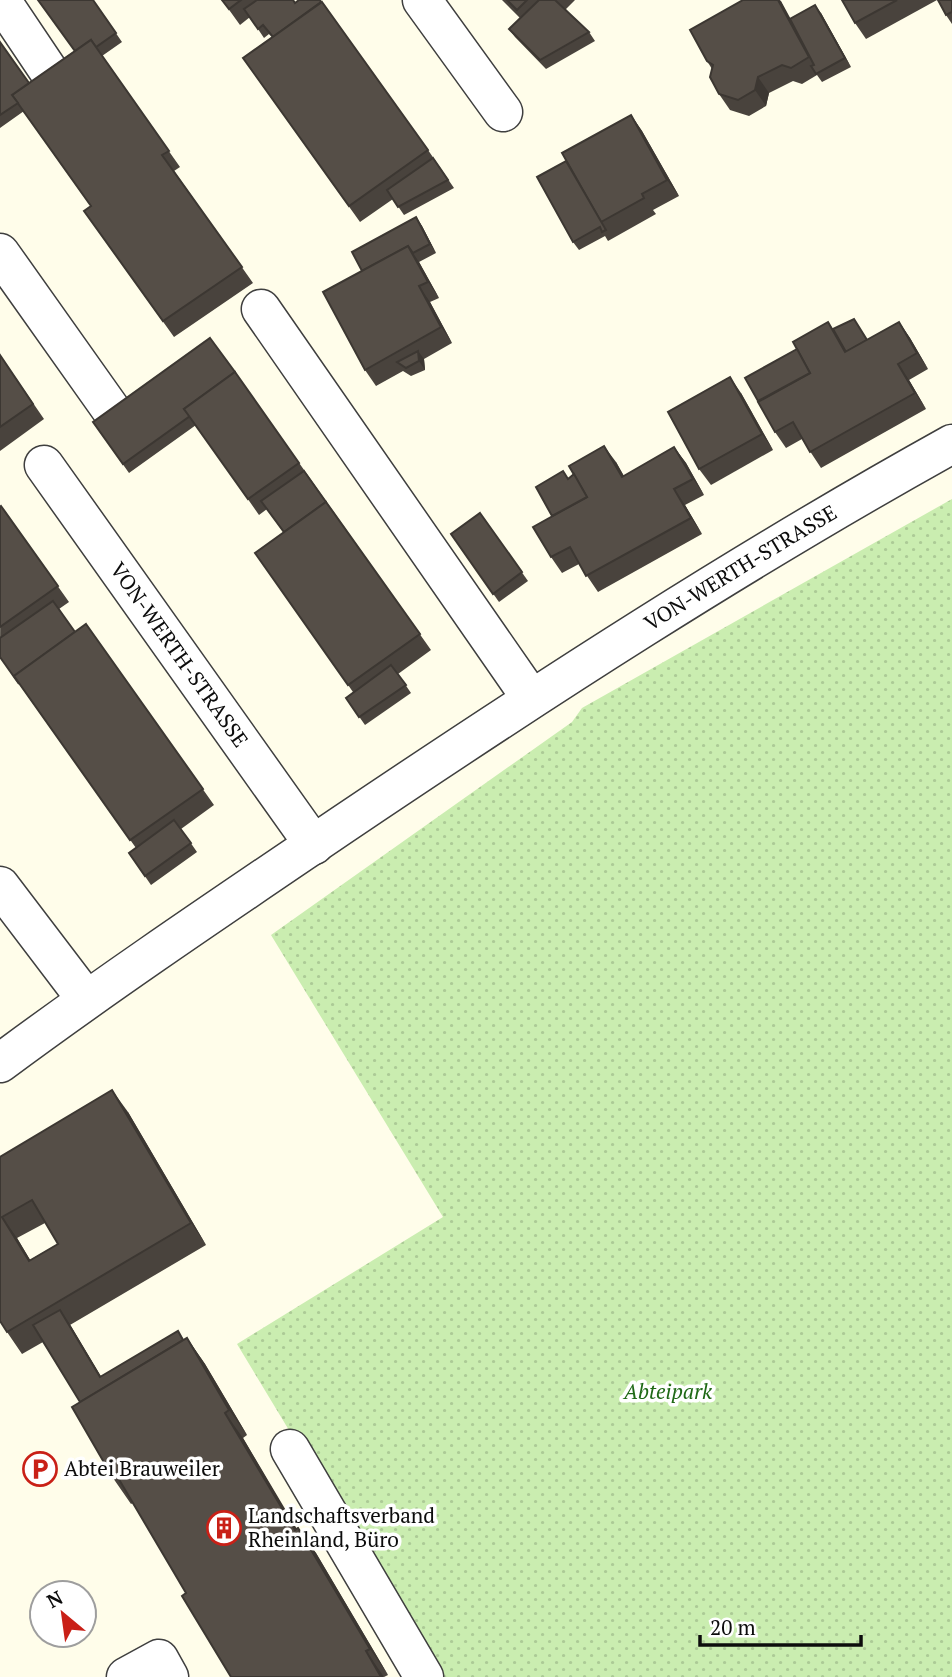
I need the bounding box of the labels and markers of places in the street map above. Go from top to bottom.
parking icon: Abtei Brauweiler [21,1450,59,1488]
place label: Abtei Brauweiler [64,1454,220,1482]
place label: Landschaftsverband Rheinland, Büro [248,1501,435,1553]
building icon: Landschaftsverband Rheinland, Büro [205,1509,243,1547]

